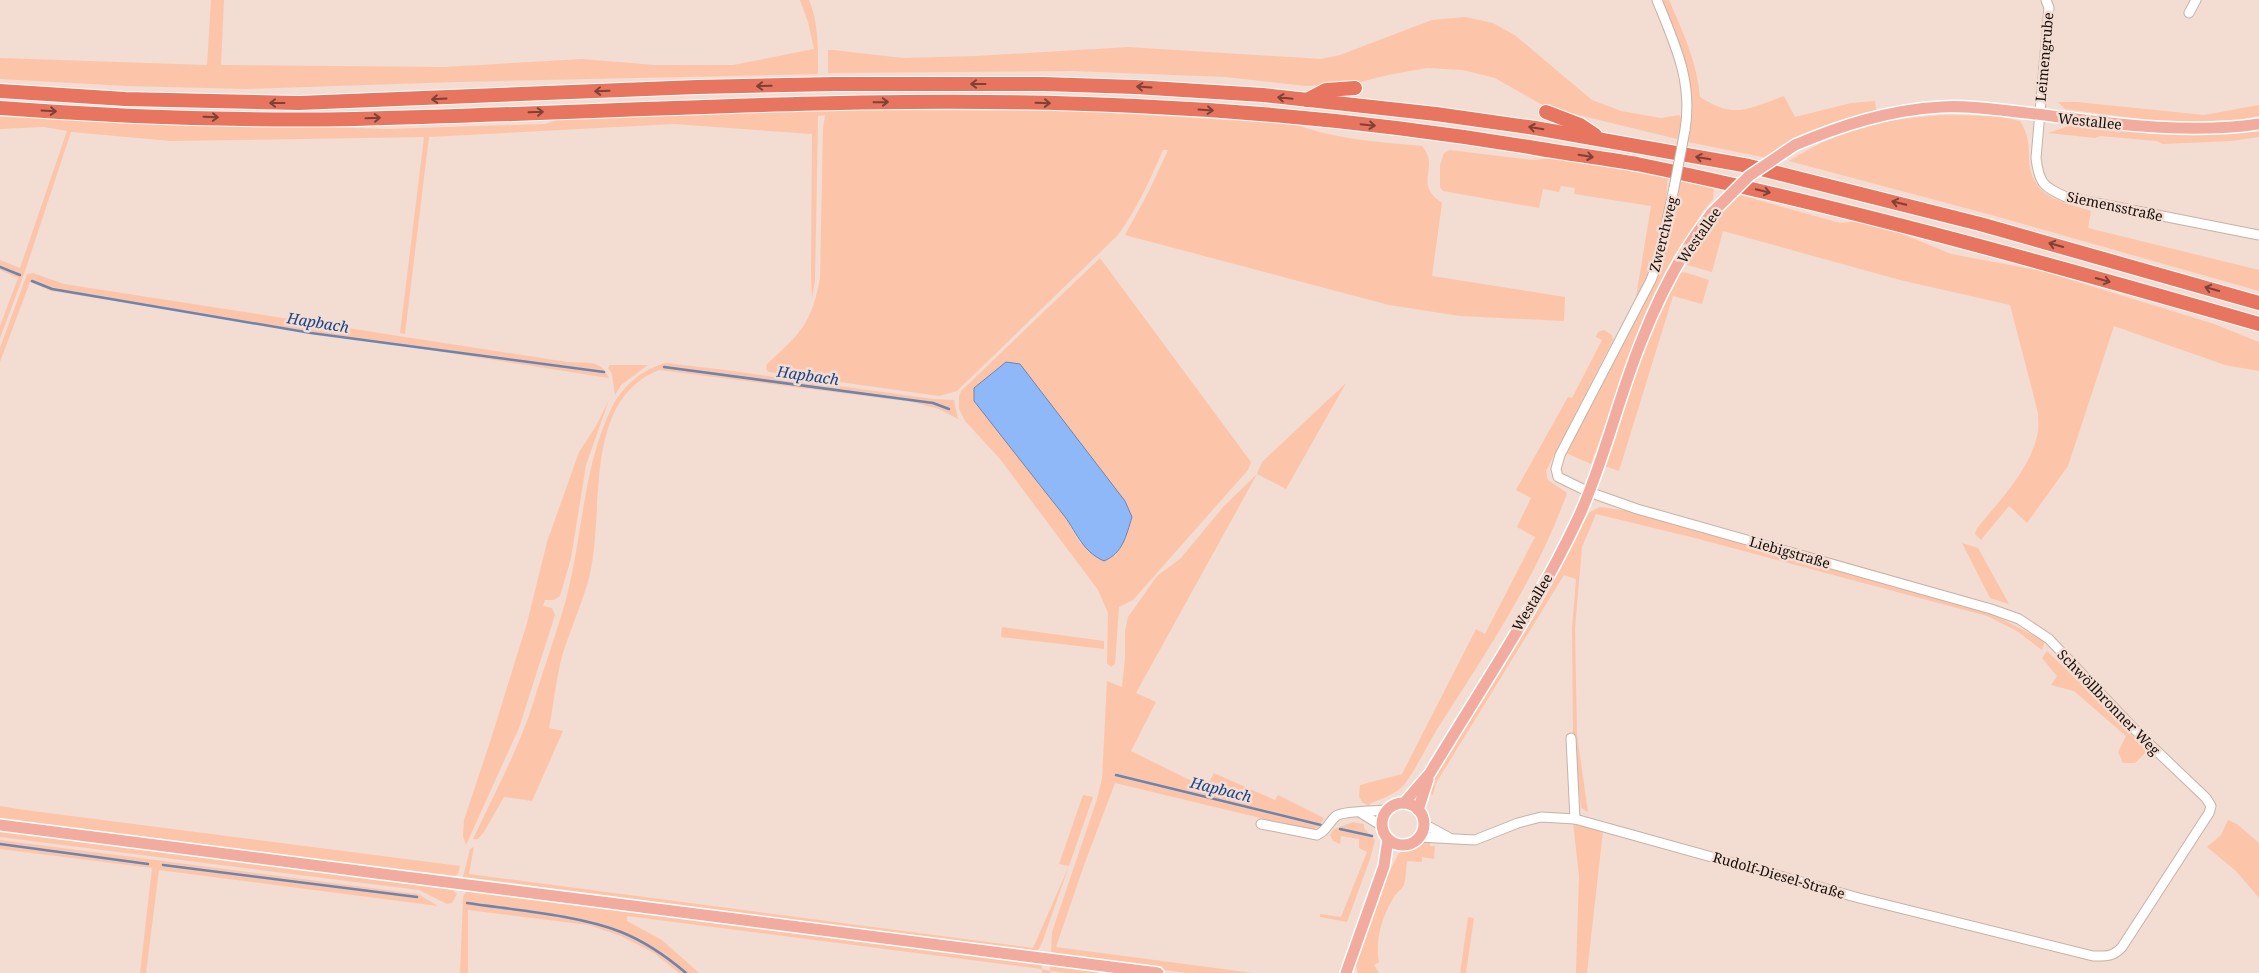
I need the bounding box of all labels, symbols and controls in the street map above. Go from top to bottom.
street label: Leimengrube [2031,12,2057,102]
one-way arrow [970,79,986,89]
one-way arrow [756,81,772,90]
one-way arrow [1136,83,1152,92]
one-way arrow [594,87,610,96]
one-way arrow [1277,93,1293,103]
one-way arrow [432,94,448,103]
one-way arrow [269,98,286,108]
one-way arrow [873,98,889,107]
one-way arrow [1035,98,1051,107]
one-way arrow [1197,106,1213,115]
one-way arrow [40,107,56,116]
one-way arrow [528,107,544,117]
street label: Westallee [2057,108,2123,134]
one-way arrow [203,113,219,122]
one-way arrow [365,113,381,123]
one-way arrow [1359,120,1375,130]
one-way arrow [1529,123,1545,133]
one-way arrow [1578,151,1594,161]
one-way arrow [1695,152,1711,162]
one-way arrow [1754,187,1770,196]
street label: Siemensstraße [2065,187,2165,225]
street label: Zwerchweg [1644,194,1682,274]
one-way arrow [1891,198,1907,207]
street label: Westallee [1673,203,1725,267]
one-way arrow [2048,240,2064,249]
one-way arrow [2095,275,2111,285]
one-way arrow [2205,284,2221,294]
water label: Hapbach [285,307,351,337]
water label: Hapbach [775,361,840,389]
street label: Liebigstraße [1747,531,1833,573]
street label: Westallee [1507,570,1557,634]
street label: Schwöllbronner Weg [2053,645,2165,759]
water label: Hapbach [1187,771,1254,806]
street label: Rudolf-Diesel-Straße [1711,847,1847,903]

